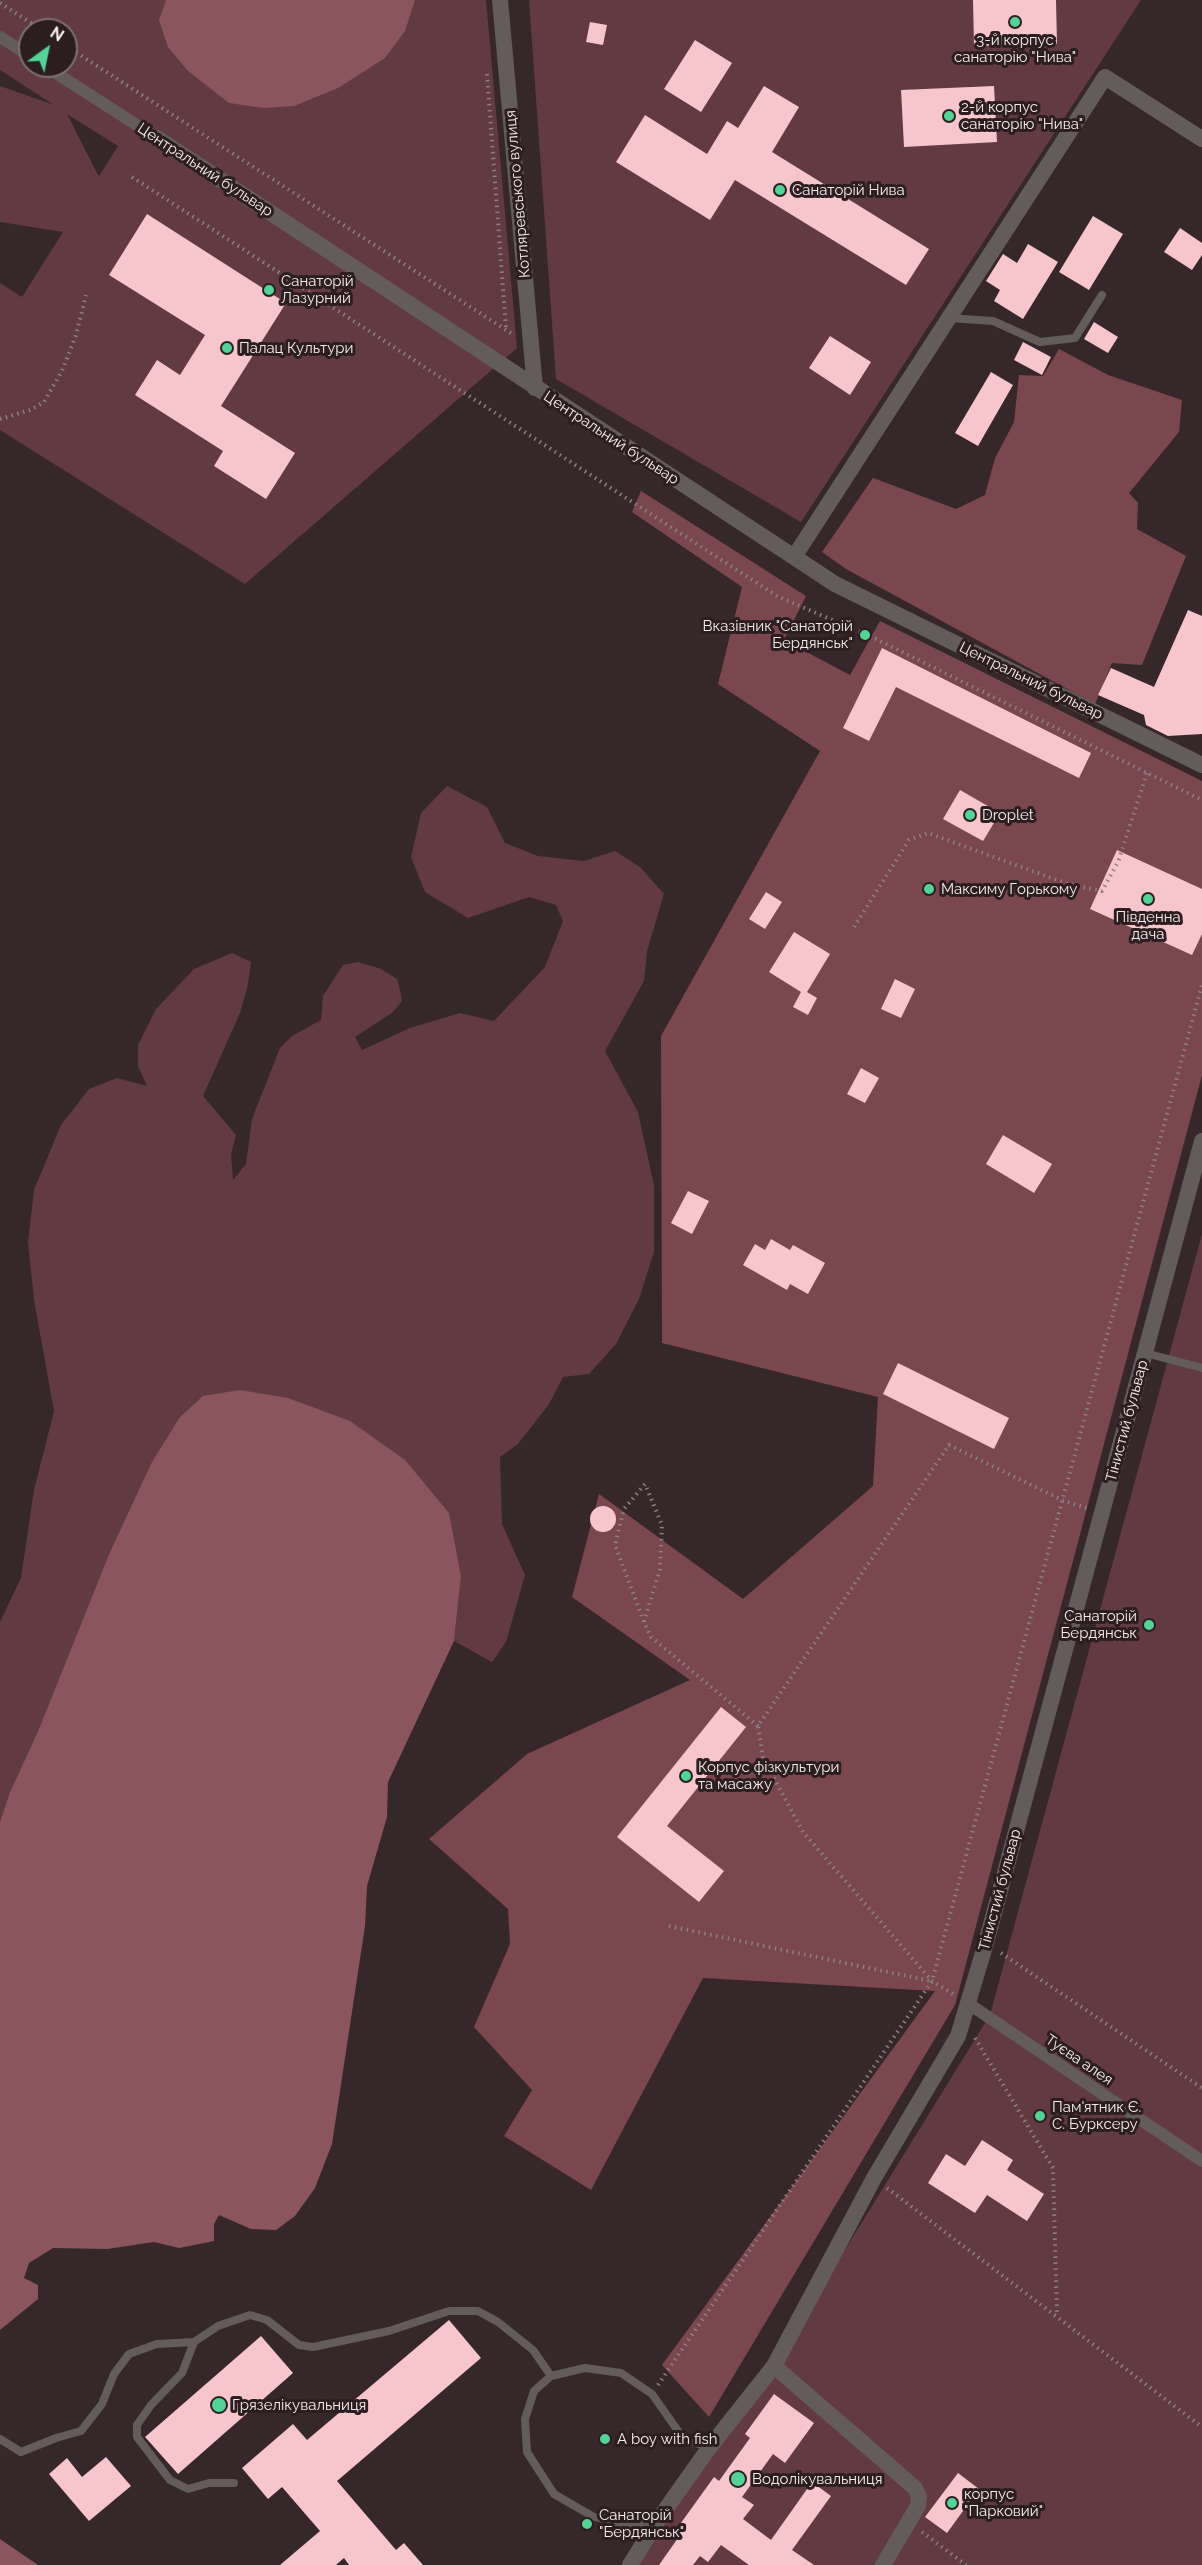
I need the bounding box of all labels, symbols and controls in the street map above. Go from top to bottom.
marker: 3-й корпус санаторію "Нива" [1008,15,1022,29]
north arrow [18,18,78,78]
text: N [47,23,67,45]
place label: 3-й корпус санаторію "Нива" [954,31,1076,66]
place label: 2-й корпус санаторію "Нива" [961,98,1083,133]
street label: Котляревського вулиця [502,109,534,279]
marker: 2-й корпус санаторію "Нива" [942,109,956,123]
street label: Центральний бульвар [134,120,276,220]
place label: Санаторій Нива [792,181,905,199]
marker: Санаторій Нива [773,183,787,197]
place label: Санаторій Лазурний [281,272,354,307]
marker: Санаторій Лазурний [262,283,276,297]
place label: Палац Культури [239,339,354,357]
marker: Палац Культури [220,341,234,355]
street label: Центральний бульвар [540,388,682,488]
place label: Вказівник "Санаторій Бердянськ" [702,617,853,652]
marker: Вказівник "Санаторій Бердянськ" [858,628,872,642]
street label: Центральний бульвар [956,638,1106,724]
place label: Droplet [982,806,1034,824]
marker: Droplet [963,808,977,822]
place label: Максиму Горькому [941,880,1077,898]
marker: Максиму Горькому [922,882,936,896]
marker: Південна дача [1141,892,1155,906]
place label: Південна дача [1115,908,1181,943]
street label: Тінистий бульвар [1102,1358,1152,1484]
place label: Санаторій Бердянськ [1061,1607,1137,1642]
marker: Санаторій Бердянськ [1142,1618,1156,1632]
place label: Корпус фізкультури та масажу [698,1758,840,1793]
marker: Корпус фізкультури та масажу [679,1769,693,1783]
street label: Тінистий бульвар [975,1827,1025,1953]
street label: Туєва алея [1042,2031,1116,2089]
place label: Пам'ятник Є. С. Бурксеру [1052,2098,1141,2133]
marker: Пам'ятник Є. С. Бурксеру [1033,2109,1047,2123]
marker: Грязелікувальниця [210,2396,228,2414]
place label: Грязелікувальниця [232,2396,366,2414]
place label: A boy with fish [617,2430,717,2448]
marker: A boy with fish [598,2432,612,2446]
marker: Водолікувальниця [729,2470,747,2488]
place label: Водолікувальниця [752,2470,882,2488]
place label: корпус "Парковий" [964,2485,1043,2520]
marker: корпус "Парковий" [945,2496,959,2510]
place label: Санаторій "Бердянськ" [599,2506,684,2541]
marker: Санаторій "Бердянськ" [580,2517,594,2531]

